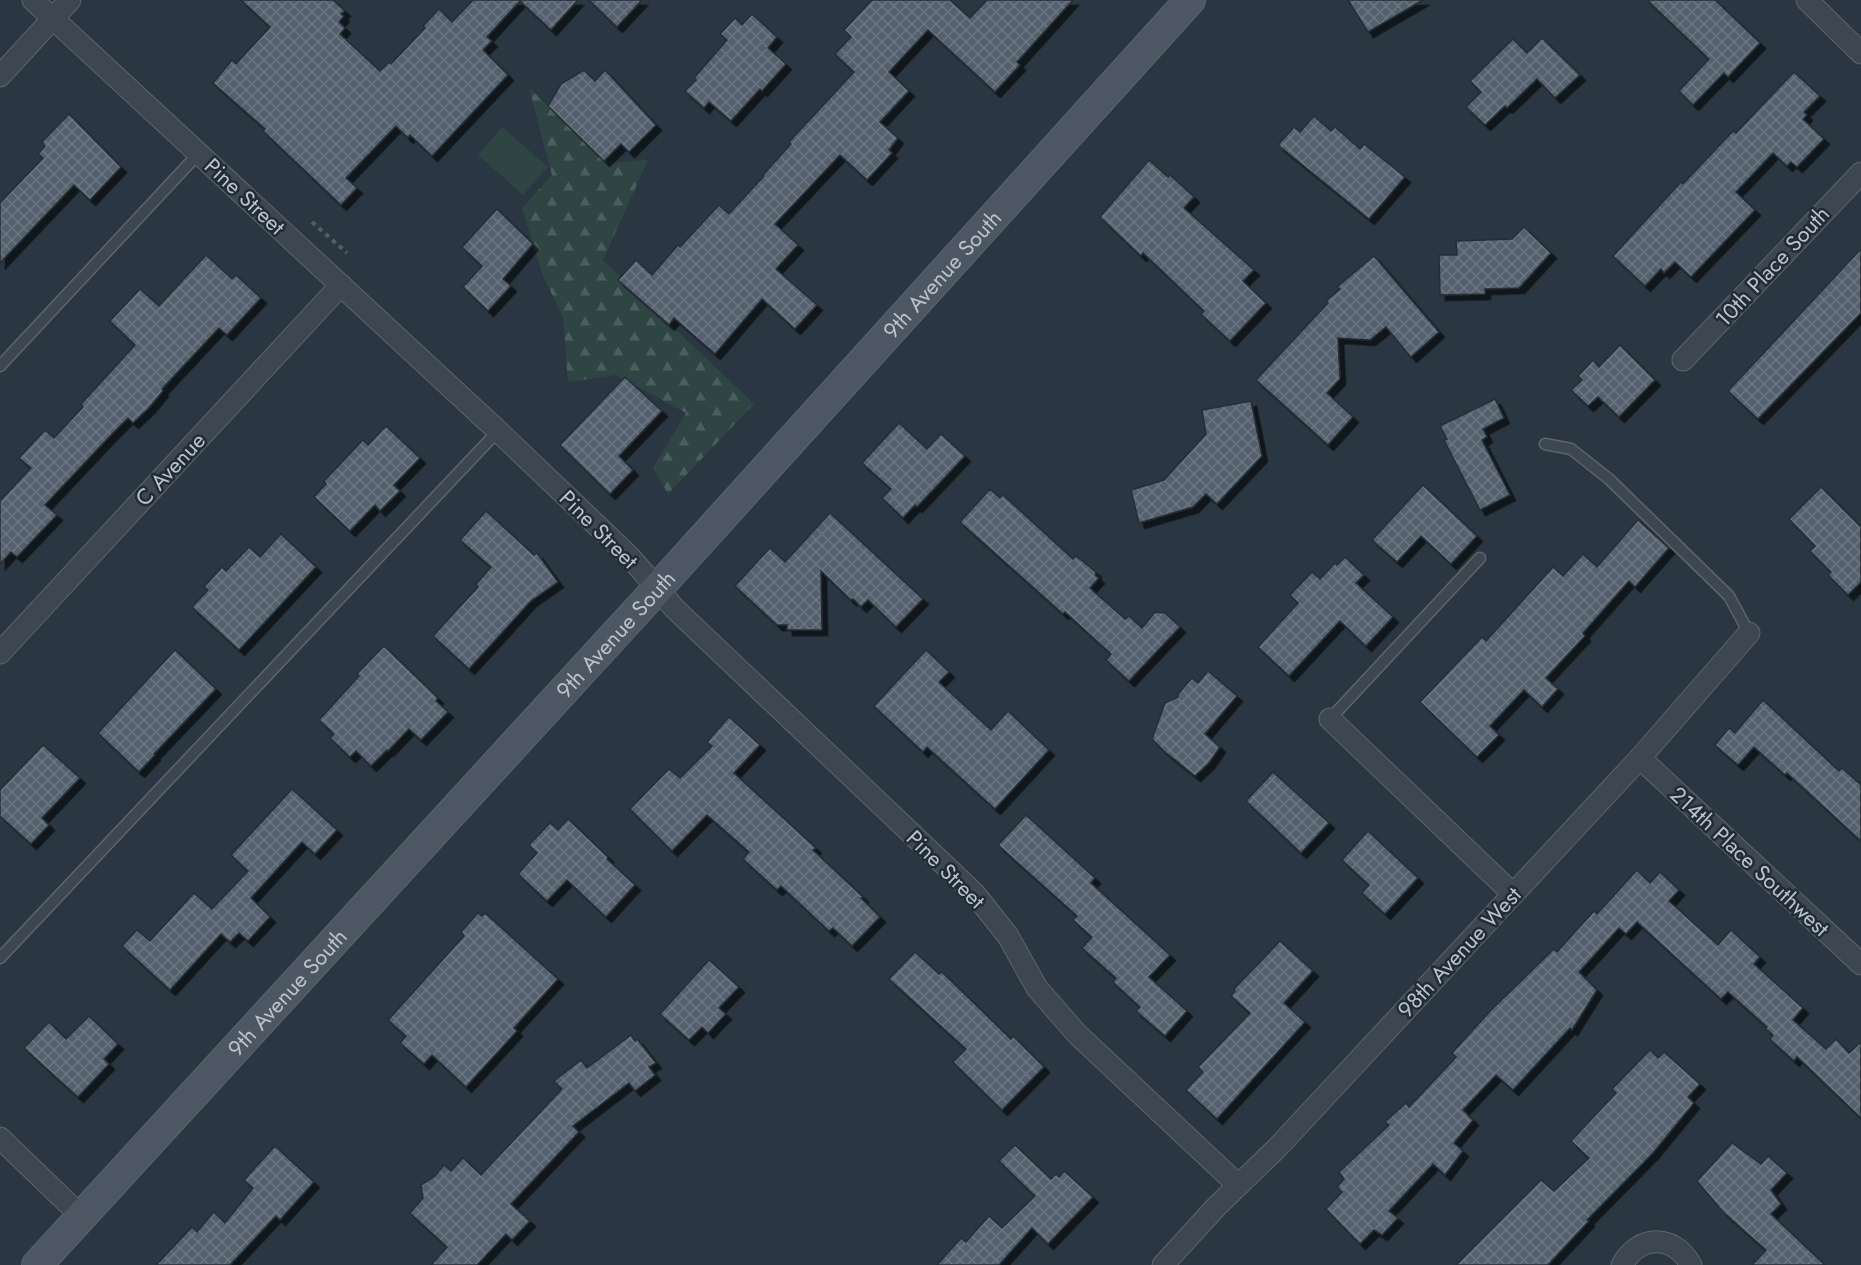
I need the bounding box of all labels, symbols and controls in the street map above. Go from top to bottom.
street label: Pine Street [198,150,293,242]
street label: 10th Place South [1707,198,1837,334]
street label: 9th Avenue South [875,203,1009,346]
street label: C Avenue [128,425,212,513]
street label: Pine Street [552,482,646,576]
street label: 9th Avenue South [548,563,683,705]
street label: 214th Place Southwest [1663,779,1837,944]
street label: Pine Street [899,822,993,916]
street label: 98th Avenue West [1390,879,1529,1025]
street label: 9th Avenue South [220,921,354,1064]

